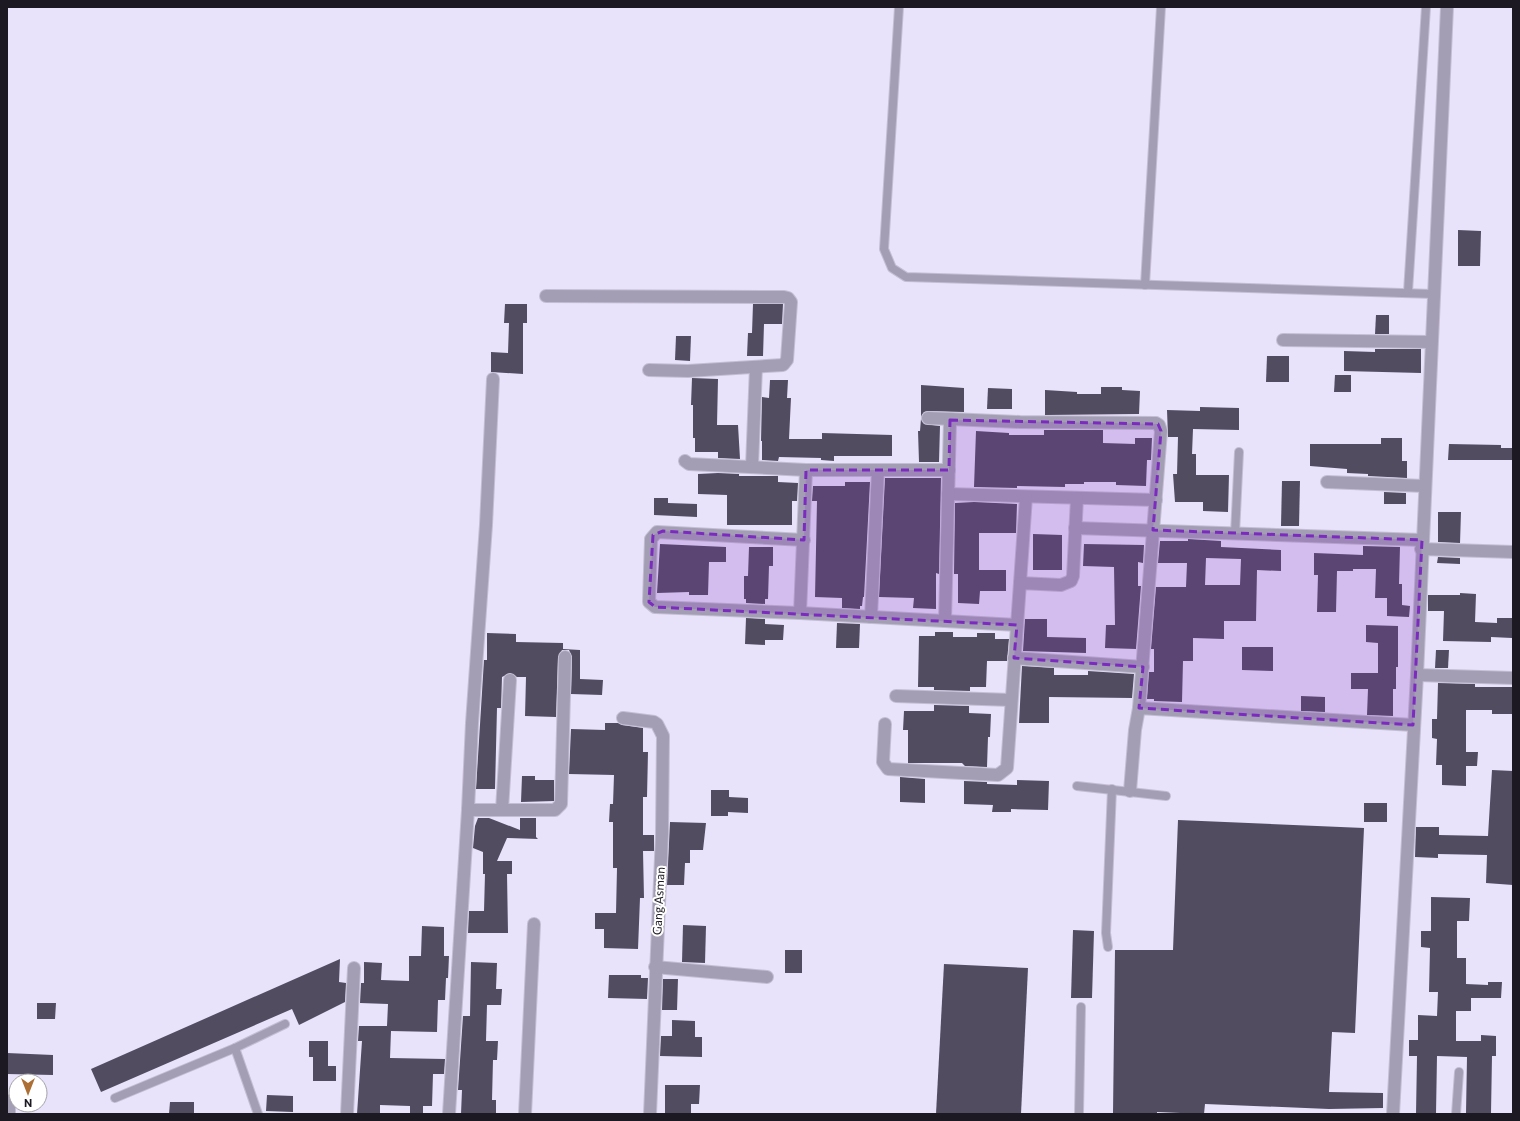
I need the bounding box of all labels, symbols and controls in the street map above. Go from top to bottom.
street label: Gang Asman [649,867,667,935]
north arrow [8,1073,48,1113]
text: N [24,1097,32,1110]

